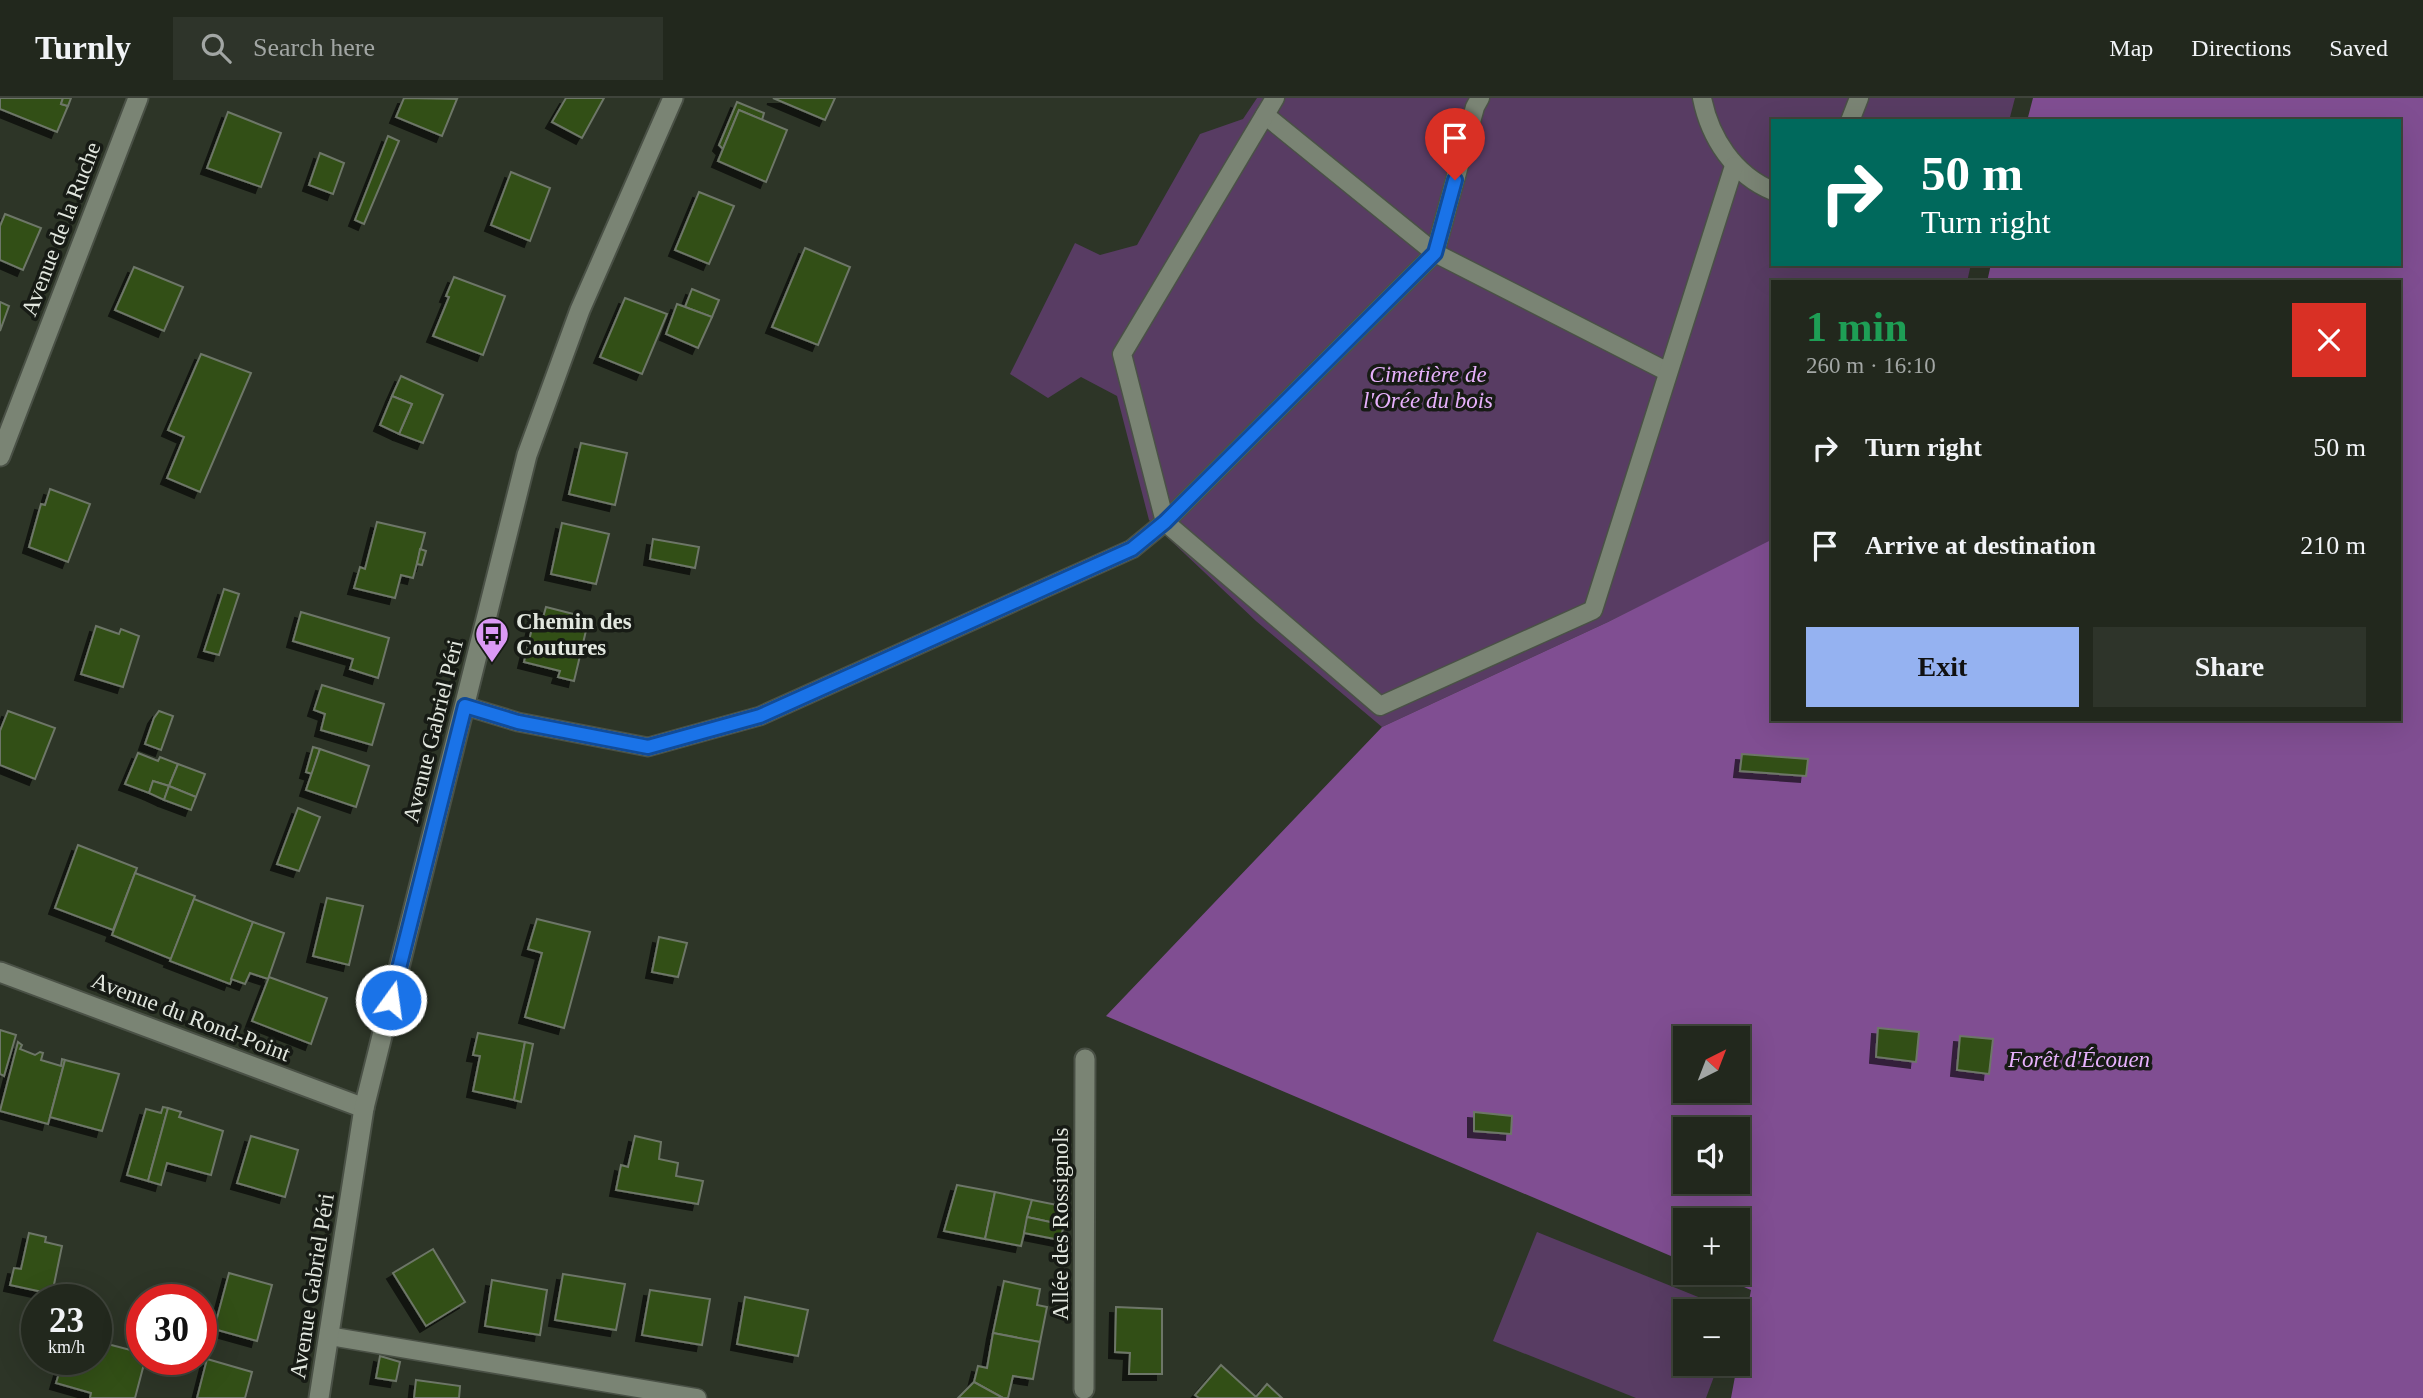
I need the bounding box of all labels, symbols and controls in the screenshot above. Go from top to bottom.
search box [173,17,663,80]
icon: search [197,29,235,67]
text: Turnly [35,30,131,66]
text: Search here [253,33,375,62]
text: Map [2109,35,2153,61]
text: Directions [2191,35,2291,61]
text: Saved [2329,35,2388,61]
pin [1425,108,1485,180]
icon: arrive [1436,119,1474,157]
street label: Avenue de la Ruche [16,139,106,319]
text: 50 m [1921,146,2023,201]
icon: right [1806,147,1897,238]
text: Turn right [1921,204,2051,240]
button: close [2292,303,2366,377]
text: 1 min [1806,304,1908,350]
text: 260 m · 16:10 [1806,353,1936,378]
park label: Cimetière de l'Orée du bois [1363,362,1493,413]
icon: right [1806,429,1844,467]
text: Turn right [1865,433,1982,462]
text: 50 m [2313,433,2366,462]
icon: arrive [1806,527,1844,565]
text: Arrive at destination [1865,531,2096,560]
text: 210 m [2300,531,2366,560]
place label: Chemin des Coutures [516,609,632,660]
bus stop icon: Chemin des Coutures [473,615,511,664]
button: Exit [1806,627,2079,707]
button: Share [2093,627,2366,707]
street label: Avenue Gabriel Péri [398,637,468,825]
position arrow [354,963,428,1037]
street label: Avenue du Rond-Point [88,968,294,1067]
north arrow [1673,1026,1750,1102]
map controls [1673,1026,1750,1376]
park label: Forêt d'Écouen [2007,1047,2150,1072]
button: sound [1673,1117,1750,1194]
street label: Allée des Rossignols [1048,1127,1073,1320]
street label: Avenue Gabriel Péri [285,1192,339,1380]
button: + [1673,1208,1750,1285]
speed limit sign: 30 [126,1284,217,1375]
button: − [1673,1299,1750,1376]
text: 23 [49,1301,84,1340]
text: km/h [48,1337,85,1357]

